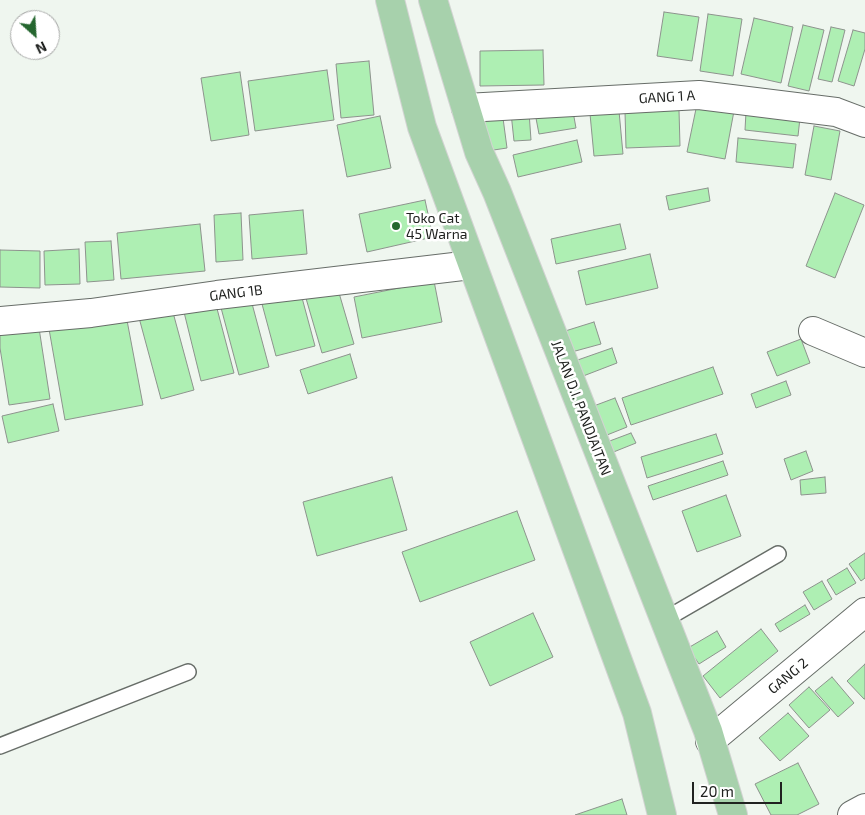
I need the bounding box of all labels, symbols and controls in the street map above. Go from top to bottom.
north arrow [10,10,60,60]
text: N [33,38,50,58]
street label: GANG 1 A [638,87,696,107]
place label: Toko Cat 45 Warna [406,210,467,242]
marker: Toko Cat 45 Warna [390,220,402,232]
street label: GANG 1B [208,281,264,305]
street label: JALAN D.I. PANDJAITAN [547,338,615,478]
street label: GANG 2 [765,654,811,698]
scale bar [695,772,785,804]
text: 20 m [700,782,734,800]

